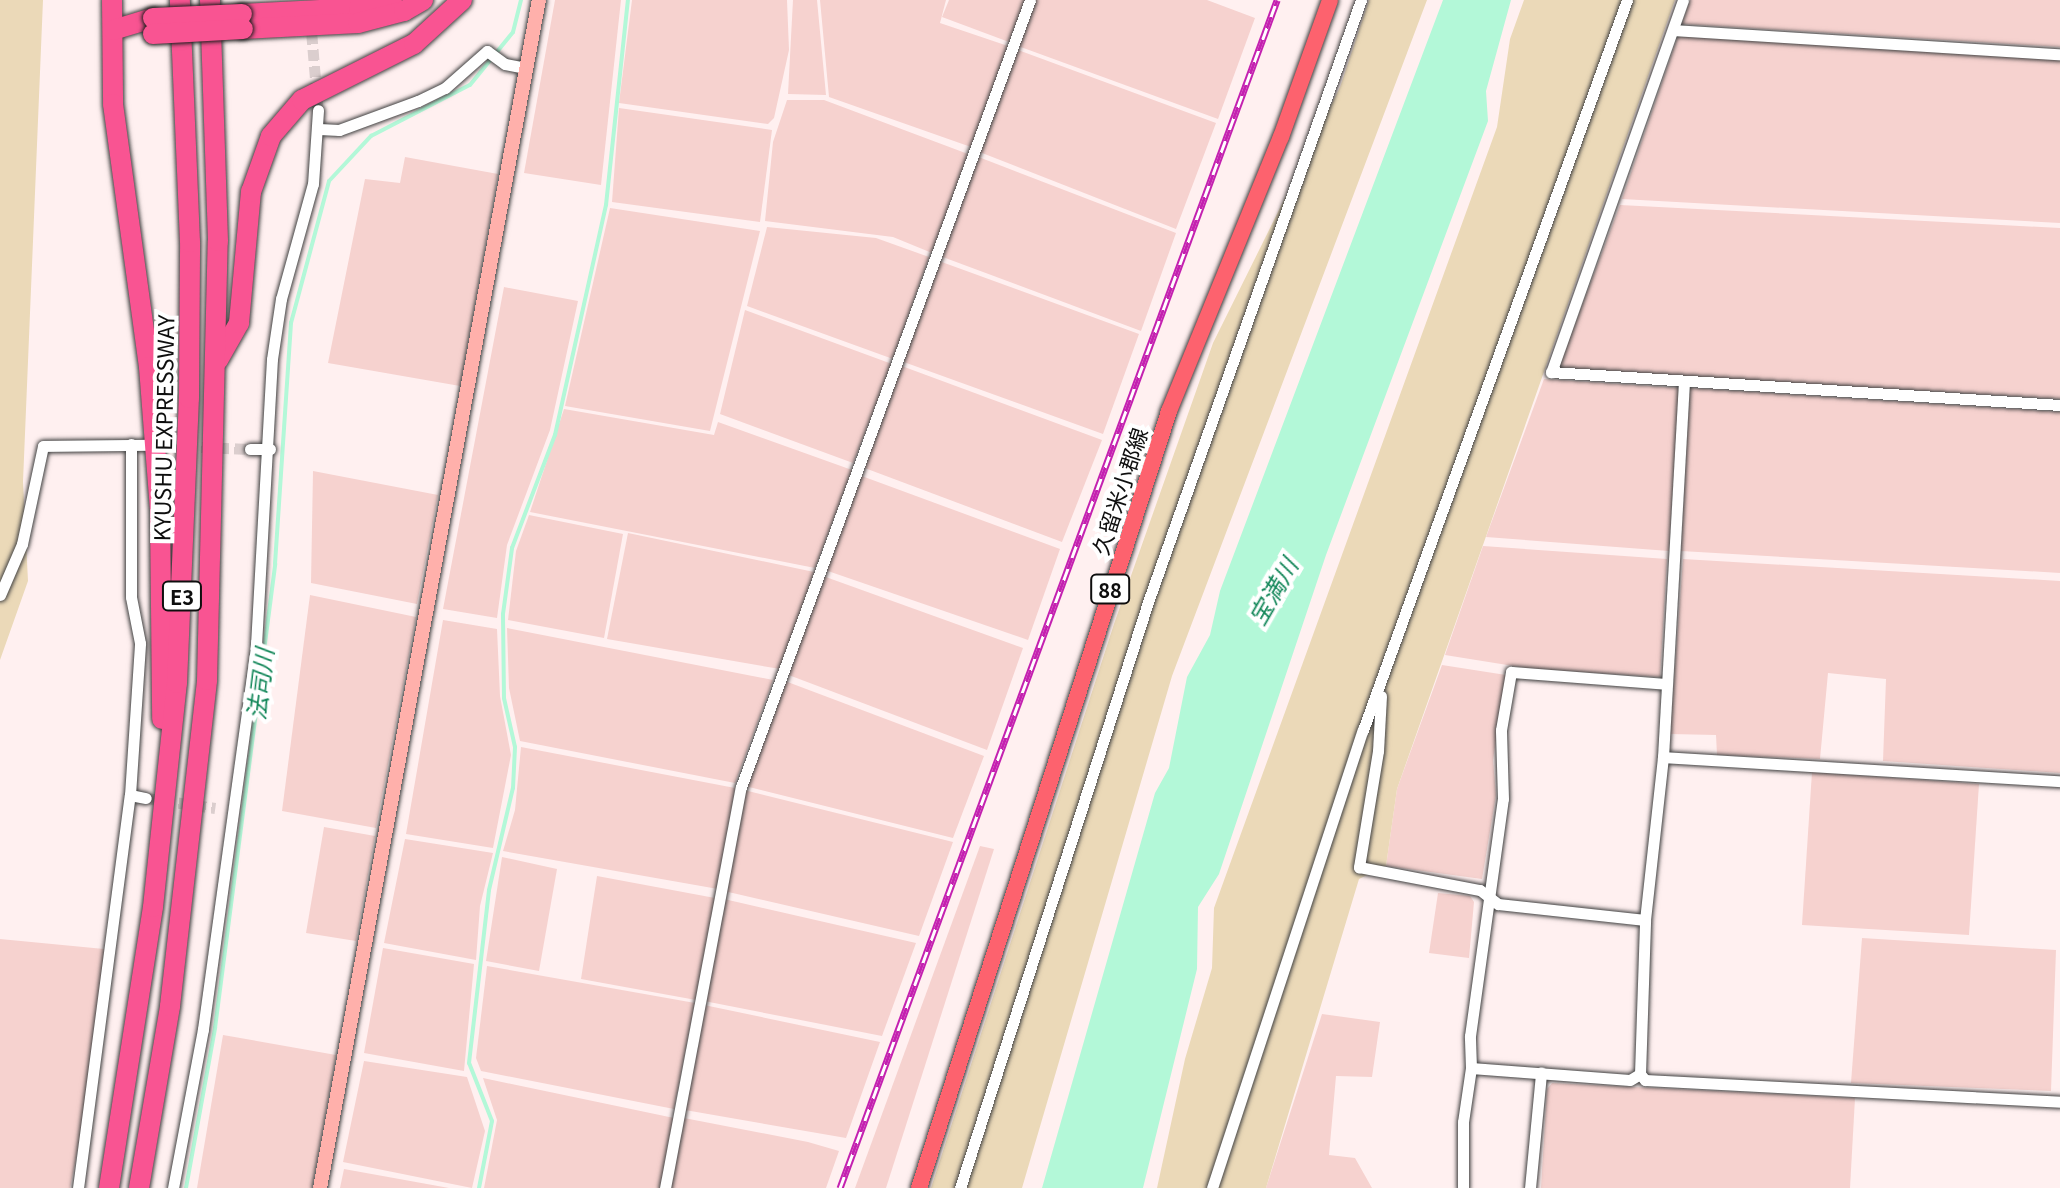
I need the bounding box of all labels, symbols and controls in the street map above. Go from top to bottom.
street label: KYUSHU EXPRESSWAY [148,314,178,542]
street label: 久留米小郡線 [1086,424,1152,558]
water label: 宝満川 [1242,553,1302,629]
road number: 88 [1090,573,1130,605]
road number: E3 [160,580,204,612]
water label: 法司川 [240,647,278,721]

